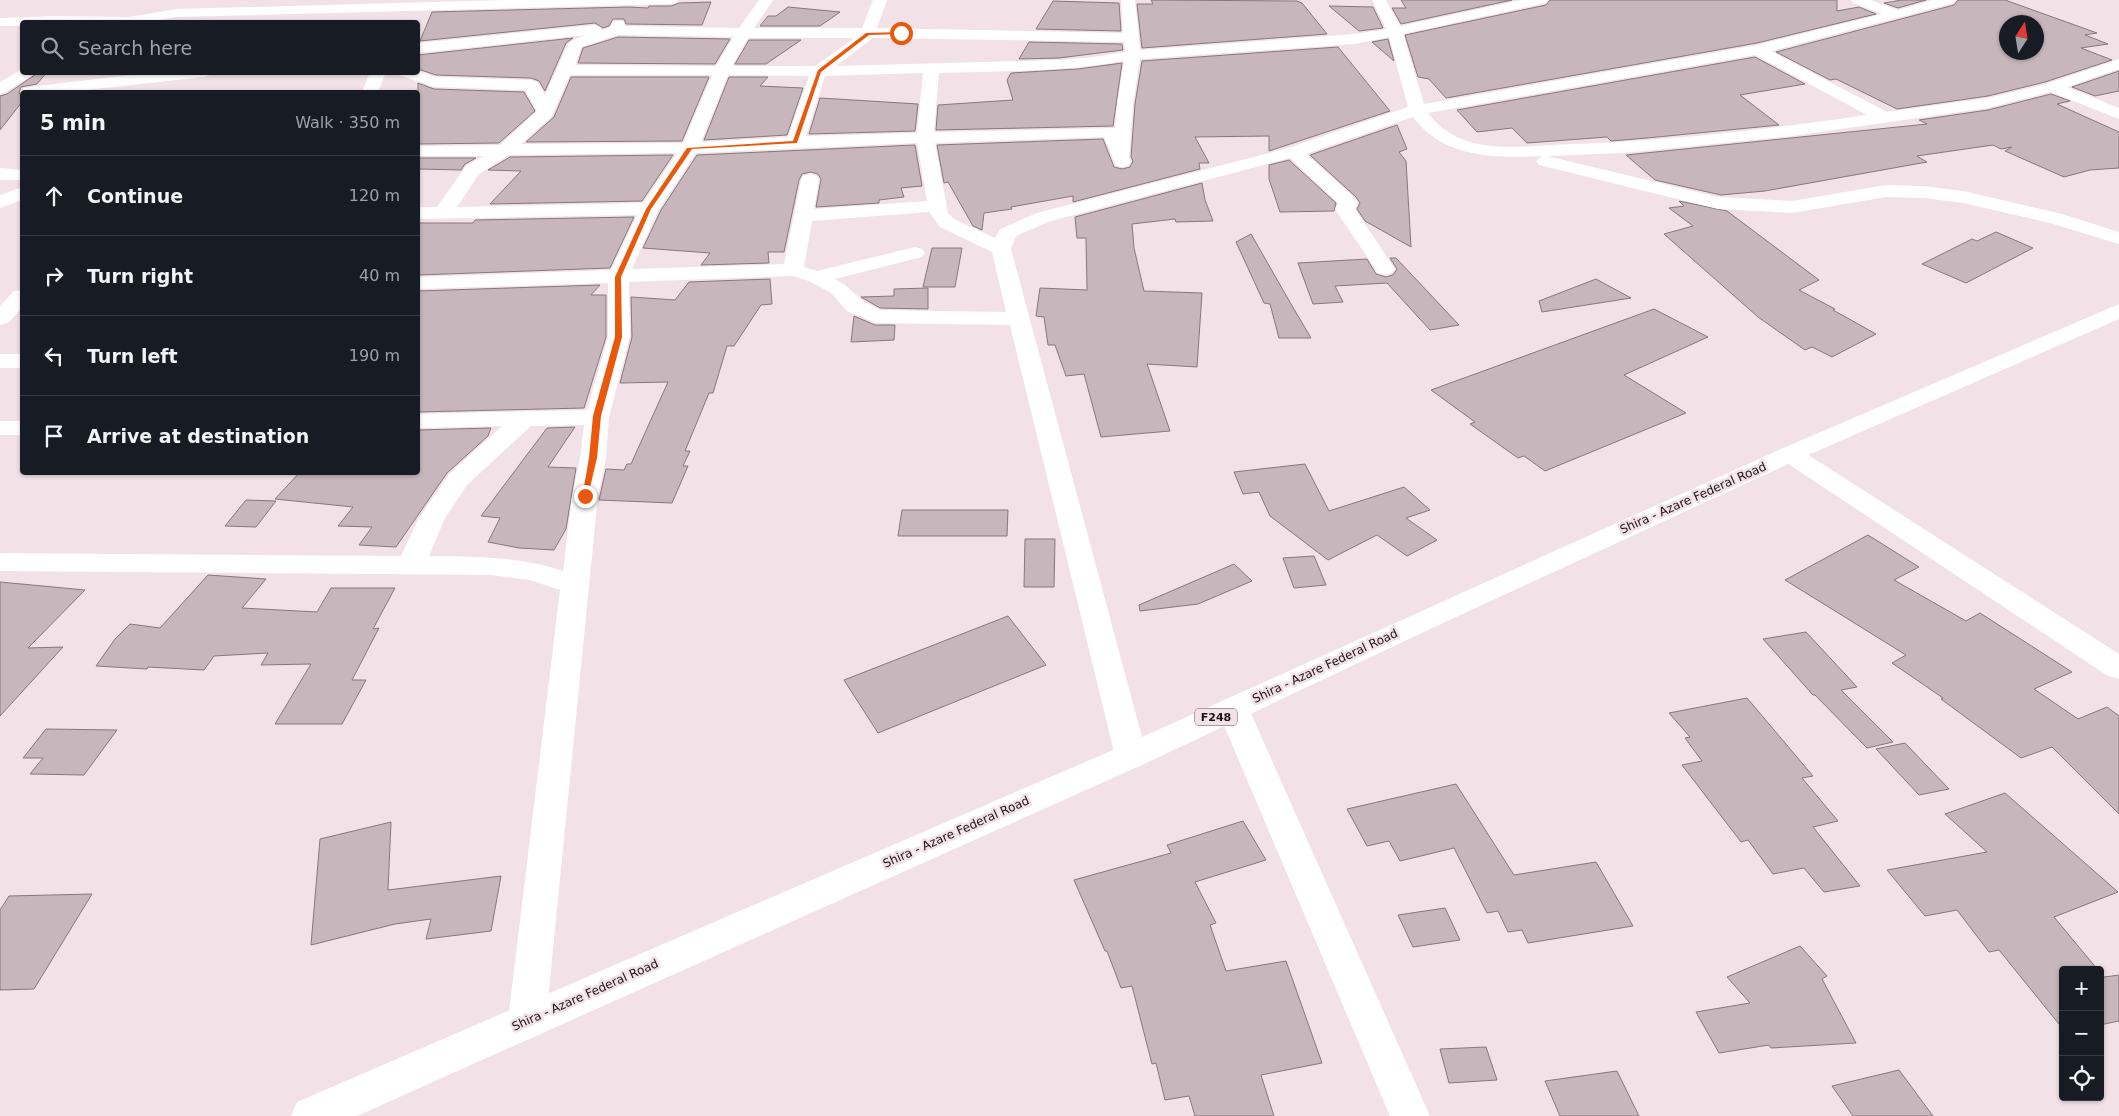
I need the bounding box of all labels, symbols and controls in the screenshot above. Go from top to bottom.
north arrow [1999,15,2044,60]
search box [20,20,420,75]
route start [890,22,913,45]
icon: search [38,34,66,62]
text: Search here [78,37,192,59]
text: 5 min [40,111,106,135]
text: Walk · 350 m [295,113,400,132]
icon: ahead [40,182,68,210]
text: Continue [87,185,183,207]
text: 120 m [349,186,400,205]
icon: right [40,262,68,290]
text: Turn right [87,265,193,287]
text: 40 m [359,266,400,285]
icon: left [40,342,68,370]
text: Turn left [87,345,178,367]
text: 190 m [349,346,400,365]
icon: arrive [40,422,68,450]
text: Arrive at destination [87,425,309,447]
street label: Shira - Azare Federal Road [1618,459,1768,537]
route end [574,485,597,508]
street label: Shira - Azare Federal Road [1250,626,1400,706]
road number: F248 [1195,709,1237,726]
street label: Shira - Azare Federal Road [881,793,1031,871]
street label: Shira - Azare Federal Road [510,956,660,1034]
map controls [2059,966,2104,1101]
button: + [2059,966,2104,1011]
button: − [2059,1011,2104,1056]
button: locate [2059,1056,2104,1101]

